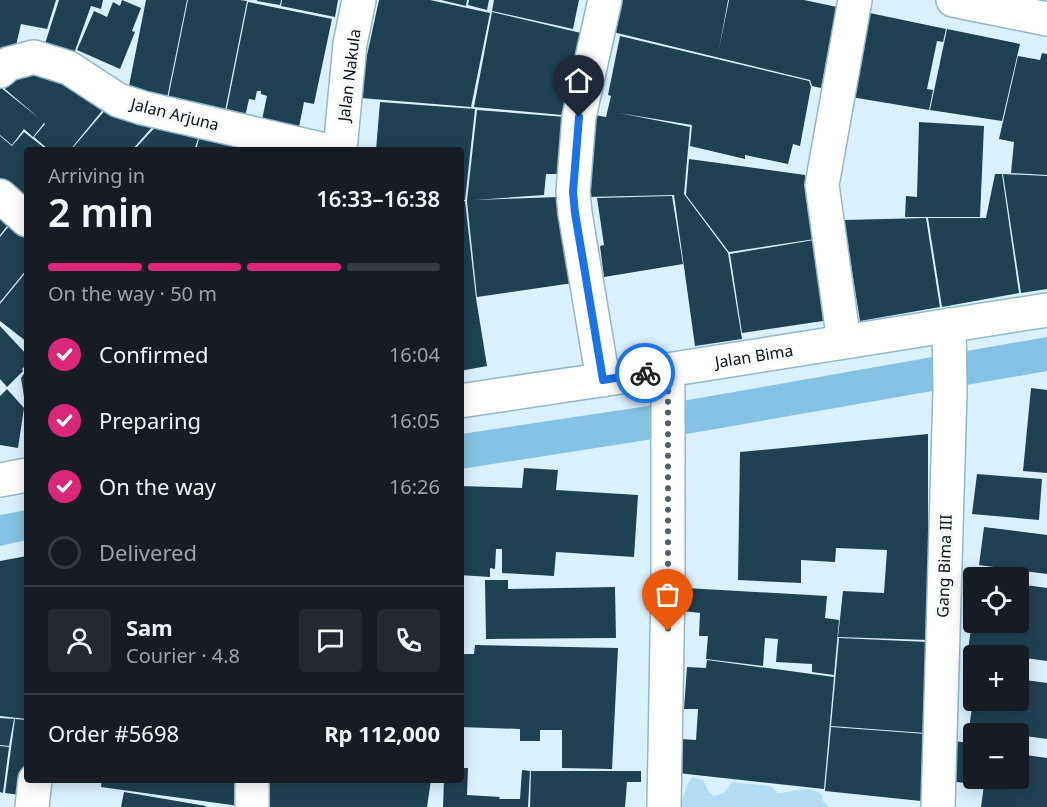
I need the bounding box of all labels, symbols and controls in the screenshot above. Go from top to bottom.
street label: Jalan Nakula [332,27,366,125]
pin [553,55,604,117]
icon: home [562,64,595,97]
street label: Jalan Arjuna [127,92,221,136]
text: Arriving in [48,162,145,189]
text: 16:33–16:38 [316,183,440,213]
text: 2 min [48,185,154,238]
text: On the way · 50 m [48,280,217,307]
icon: check [48,338,81,371]
text: Confirmed [99,339,209,369]
street label: Jalan Bima [711,339,795,373]
text: 16:04 [389,341,440,368]
courier [615,343,675,403]
icon: bike [629,357,662,390]
icon: check [48,404,81,437]
text: Preparing [99,405,201,435]
text: 16:05 [389,407,440,434]
icon: check [48,470,81,503]
text: On the way [99,471,216,501]
text: 16:26 [389,473,440,500]
street label: Gang Bima III [931,514,957,618]
text: Delivered [99,537,197,567]
map controls [963,567,1029,789]
button: locate [963,567,1029,633]
pin [642,569,693,631]
icon: bag [651,578,684,611]
button: person [48,609,111,672]
button: chat [299,609,362,672]
button: phone [377,609,440,672]
text: Sam [126,612,173,642]
text: Courier · 4.8 [126,642,240,669]
button: + [963,645,1029,711]
text: Order #5698 [48,718,179,748]
text: Rp 112,000 [324,718,440,748]
button: − [963,723,1029,789]

